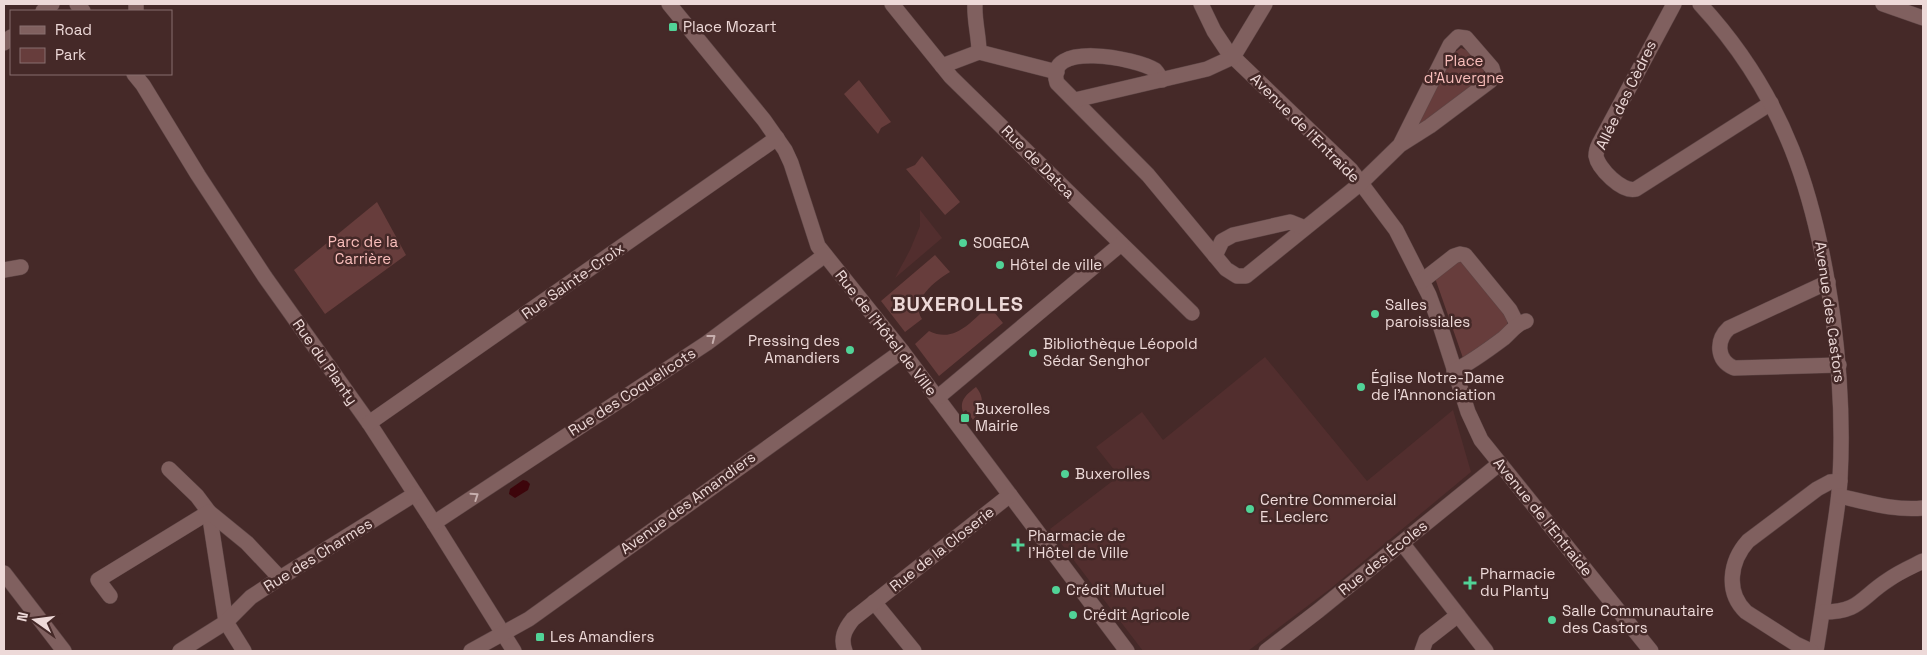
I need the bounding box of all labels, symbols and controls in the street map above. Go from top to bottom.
legend [10,10,172,75]
place label: Place Mozart [683,17,777,36]
text: Road [55,20,92,39]
marker: Place Mozart [667,21,679,33]
street label: Allée des Cèdres [1591,37,1660,152]
text: Park [55,45,86,64]
park label: Place d'Auvergne [1424,51,1504,87]
street label: Avenue de l'Entraide [1247,69,1364,187]
street label: Rue de Datca [998,121,1079,203]
park label: Parc de la Carrière [328,232,399,268]
place label: SOGECA [973,233,1030,252]
marker: SOGECA [957,237,969,249]
street label: Rue Sainte-Croix [518,238,628,323]
street label: Avenue des Castors [1811,240,1850,384]
place label: Hôtel de ville [1010,255,1102,274]
marker: Hôtel de ville [994,259,1006,271]
street label: Rue de l'Hôtel de Ville [831,266,941,399]
district label: BUXEROLLES [892,291,1024,317]
place label: Salles paroissiales [1385,295,1470,331]
marker: Salles paroissiales [1369,308,1381,320]
street label: Rue du Planty [289,315,362,408]
place label: Pressing des Amandiers [748,331,840,367]
place label: Bibliothèque Léopold Sédar Senghor [1043,334,1198,370]
one-way arrow [707,335,716,344]
street label: Rue des Coquelicots [564,343,699,440]
marker: Pressing des Amandiers [844,344,856,356]
marker: Bibliothèque Léopold Sédar Senghor [1027,347,1039,359]
place label: Église Notre-Dame de l'Annonciation [1371,368,1504,404]
marker: Église Notre-Dame de l'Annonciation [1355,381,1367,393]
place label: Buxerolles Mairie [975,399,1050,435]
marker: Buxerolles Mairie [959,412,971,424]
street label: Avenue des Amandiers [616,447,759,558]
street label: Avenue de l'Entraide [1490,453,1597,580]
place label: Buxerolles [1075,464,1150,483]
marker: Buxerolles [1059,468,1071,480]
place label: Centre Commercial E. Leclerc [1260,490,1396,526]
one-way arrow [469,493,479,502]
street label: Rue de la Closerie [886,502,998,595]
marker: Centre Commercial E. Leclerc [1244,503,1256,515]
street label: Rue des Charmes [260,513,376,596]
street label: Rue des Écoles [1334,516,1431,599]
place label: Pharmacie de l'Hôtel de Ville [1028,526,1129,562]
marker: Pharmacie de l'Hôtel de Ville [1012,539,1024,551]
place label: Pharmacie du Planty [1480,564,1555,600]
marker: Pharmacie du Planty [1464,577,1476,589]
place label: Crédit Mutuel [1066,580,1165,599]
marker: Crédit Mutuel [1050,584,1062,596]
north arrow [10,595,60,645]
place label: Salle Communautaire des Castors [1562,601,1714,637]
place label: Crédit Agricole [1083,605,1190,624]
marker: Crédit Agricole [1067,609,1079,621]
text: N [13,610,32,624]
marker: Salle Communautaire des Castors [1546,614,1558,626]
place label: Les Amandiers [550,627,654,646]
marker: Les Amandiers [534,631,546,643]

